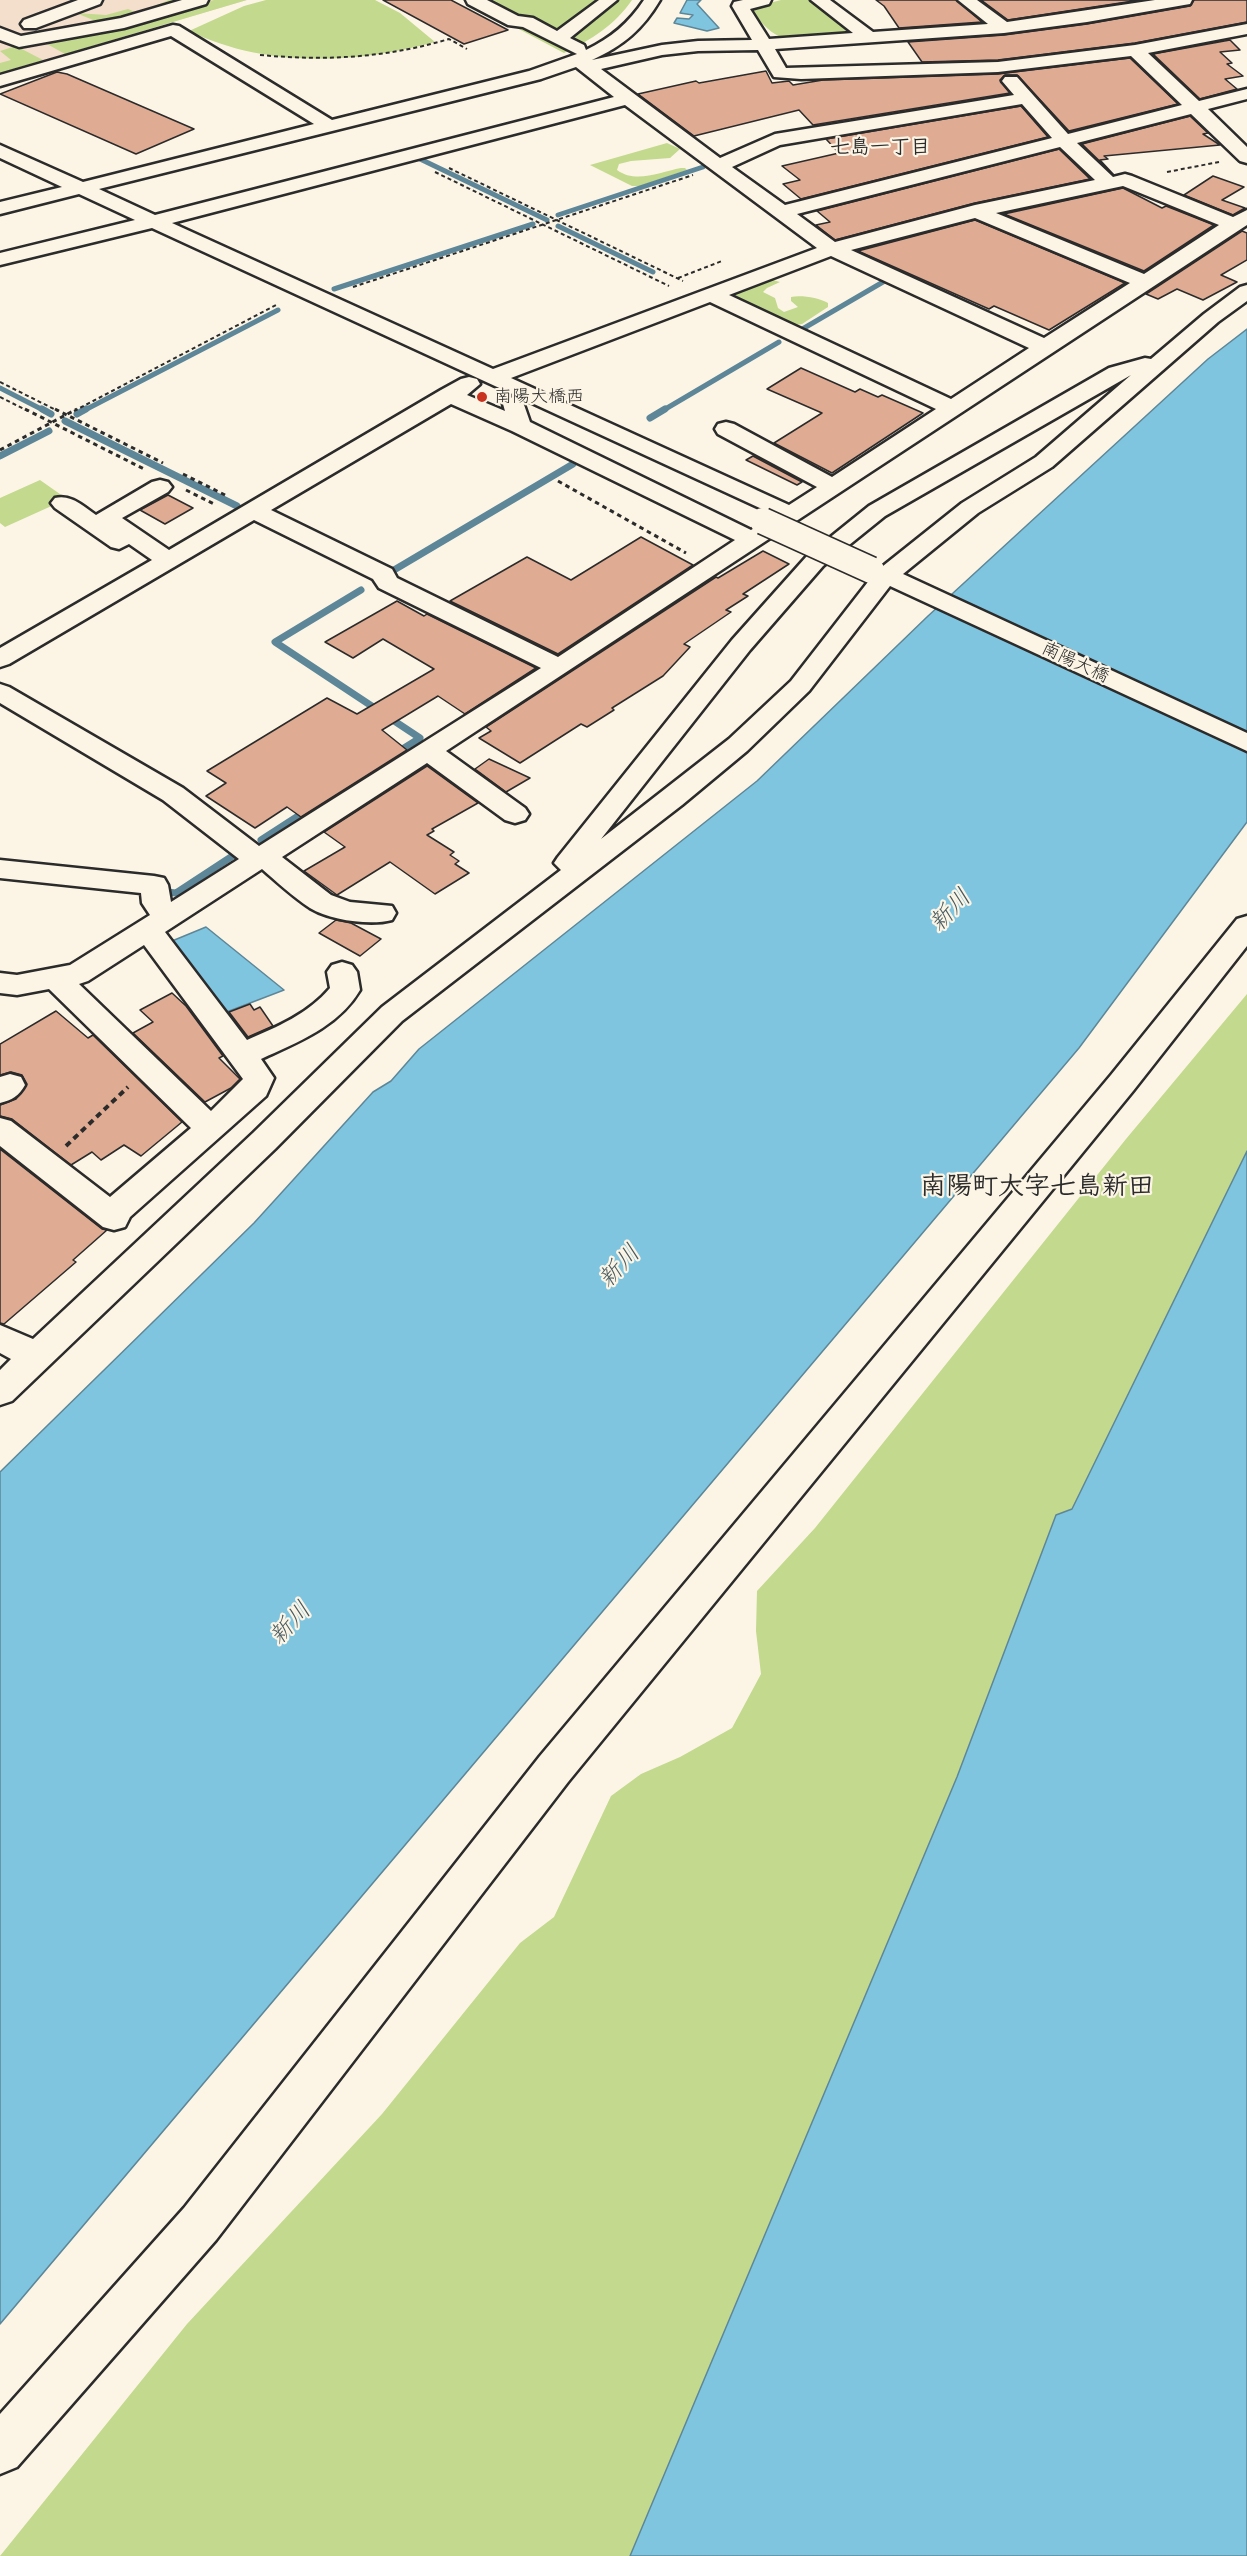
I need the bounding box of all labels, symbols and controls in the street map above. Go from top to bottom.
district label: 七島一丁目 [830,136,930,160]
place label: 南陽大橋西 [494,386,584,408]
marker: 南陽大橋西 [475,390,489,404]
street label: 南陽大橋 [1038,638,1112,688]
water label: 新川 [924,884,978,938]
district label: 南陽町大字七島新田 [920,1171,1154,1203]
water label: 新川 [593,1240,647,1294]
water label: 新川 [264,1597,318,1651]

